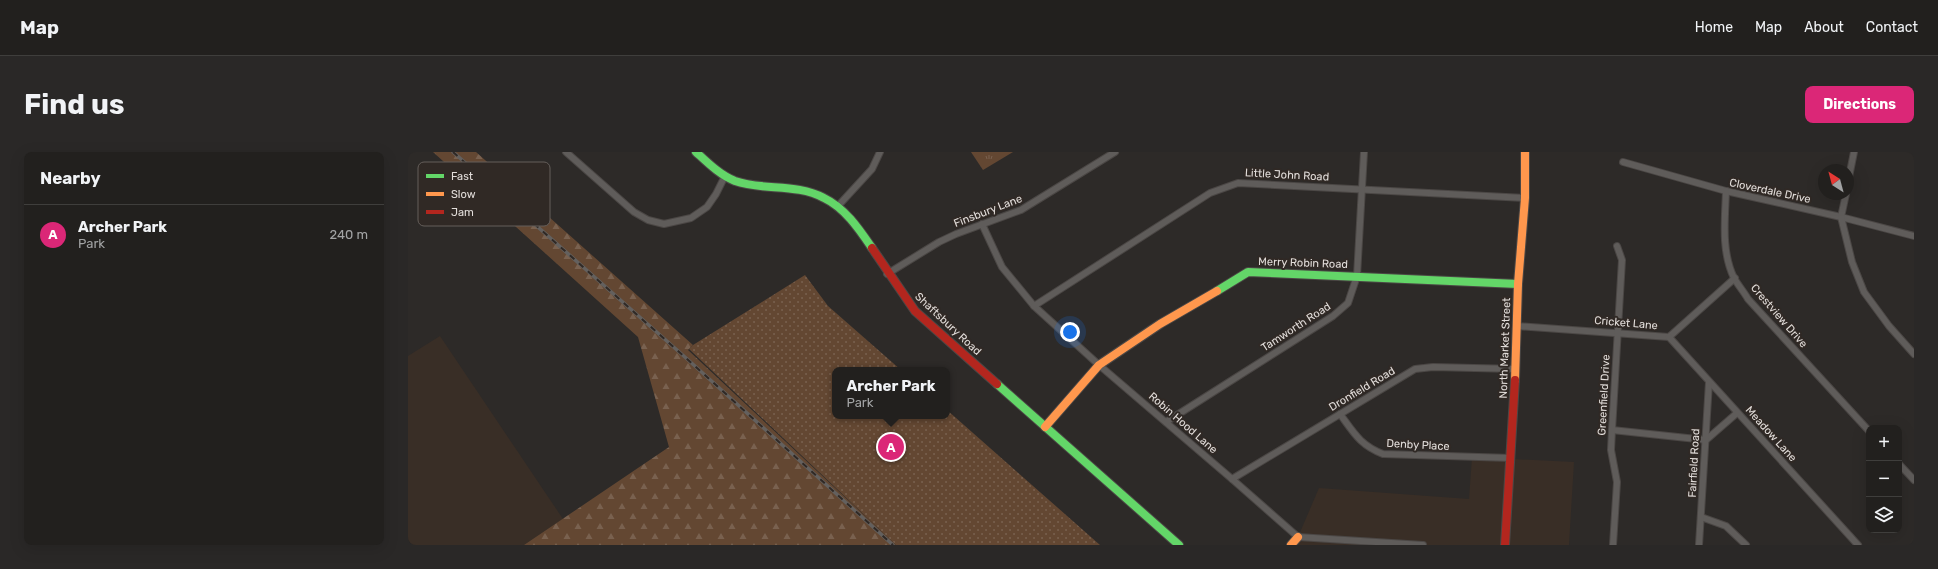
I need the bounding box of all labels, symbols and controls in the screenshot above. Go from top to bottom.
text: Map [20,16,59,39]
text: Home [1695,19,1733,36]
text: Map [1755,19,1782,36]
text: About [1804,19,1844,36]
text: Contact [1866,19,1918,36]
button: Directions [1805,86,1914,123]
text: Find us [24,88,124,121]
legend [418,162,550,226]
north arrow [1818,164,1854,200]
street label: Little John Road [1245,166,1329,184]
text: Nearby [40,168,101,188]
text: Fast [451,170,474,183]
street label: Cloverdale Drive [1728,176,1812,206]
text: Slow [451,188,476,201]
street label: Finsbury Lane [952,192,1024,230]
text: Jam [451,206,474,219]
text: Archer Park [78,218,167,236]
text: A [48,227,58,242]
text: 240 m [329,227,368,242]
text: Park [78,236,105,251]
street label: Merry Robin Road [1258,255,1348,271]
street label: Crestview Drive [1748,282,1810,350]
street label: Shaftsbury Road [912,290,984,358]
street label: North Market Street [1497,297,1513,399]
street label: Tamworth Road [1259,300,1333,354]
street label: Cricket Lane [1594,314,1658,332]
your location [1060,322,1080,342]
street label: Greenfield Drive [1595,354,1613,436]
street label: Dronfield Road [1327,364,1397,414]
popup [832,367,950,419]
text: Archer Park [846,377,936,395]
street label: Robin Hood Lane [1146,390,1220,456]
text: Park [846,395,873,410]
street label: Meadow Lane [1743,404,1799,464]
map controls [1866,425,1902,533]
button: + [1866,425,1902,461]
street label: Fairfield Road [1686,428,1702,498]
pin: A [878,432,904,462]
street label: Denby Place [1386,437,1450,453]
button: − [1866,461,1902,497]
button: layers [1866,497,1902,533]

